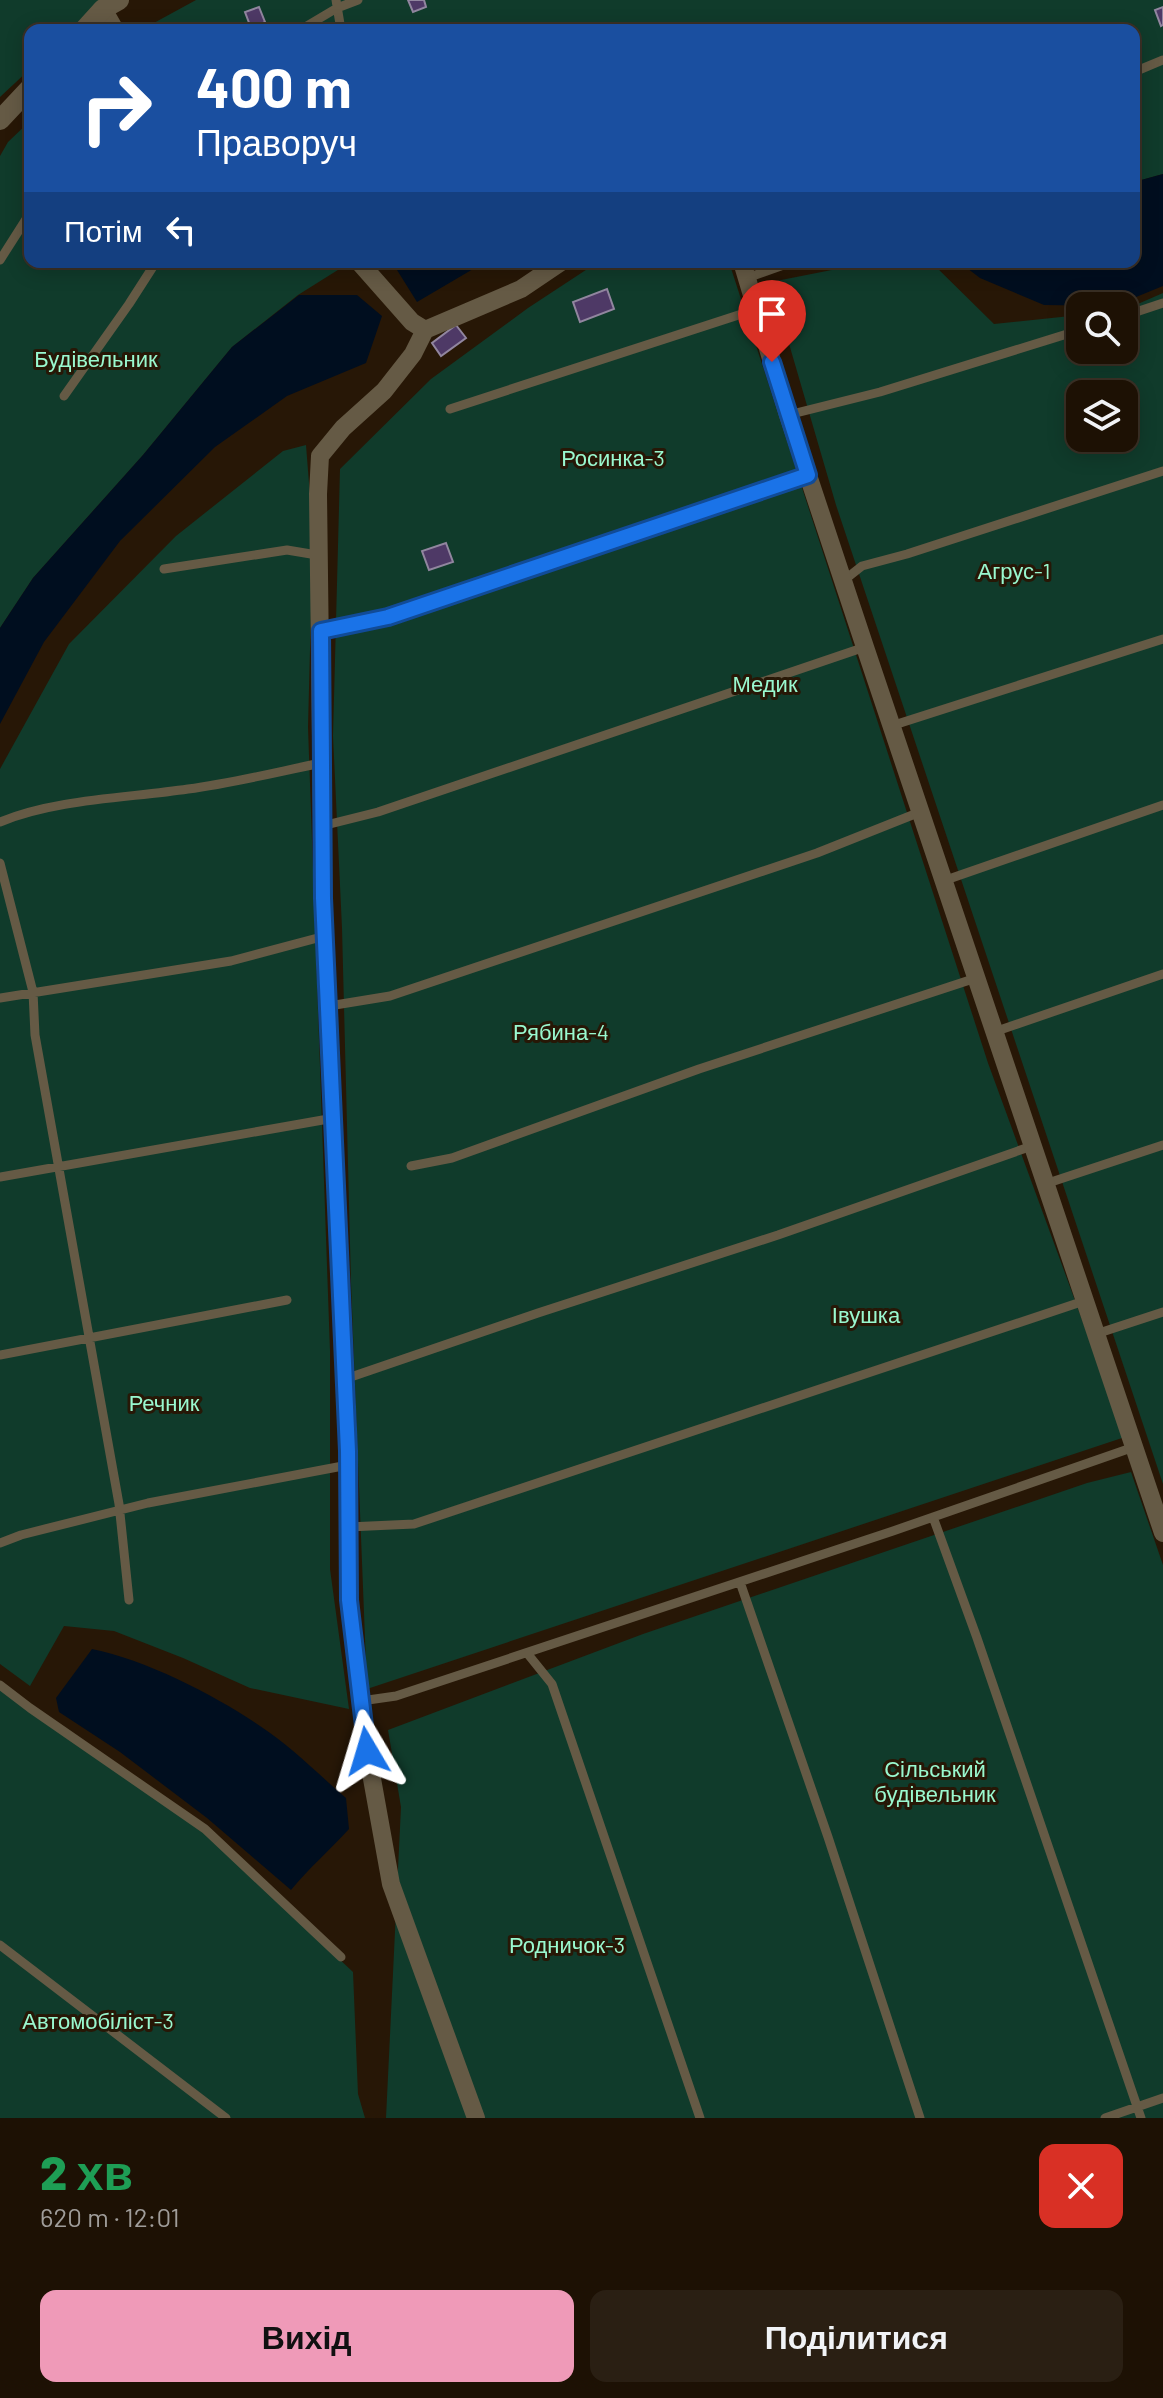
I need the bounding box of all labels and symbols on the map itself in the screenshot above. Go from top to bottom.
pin [738,280,806,362]
park label: Будівельник [34,345,158,372]
park label: Росинка-3 [561,444,665,470]
park label: Агрус-1 [978,557,1050,584]
park label: Медик [732,670,798,697]
park label: Рябина-4 [513,1018,609,1044]
park label: Івушка [832,1301,901,1328]
park label: Речник [129,1389,200,1415]
position arrow [325,1709,409,1793]
park label: Сільський будівельник [874,1755,996,1807]
park label: Родничок-3 [509,1931,625,1958]
park label: Автомобіліст-3 [22,2007,174,2033]

